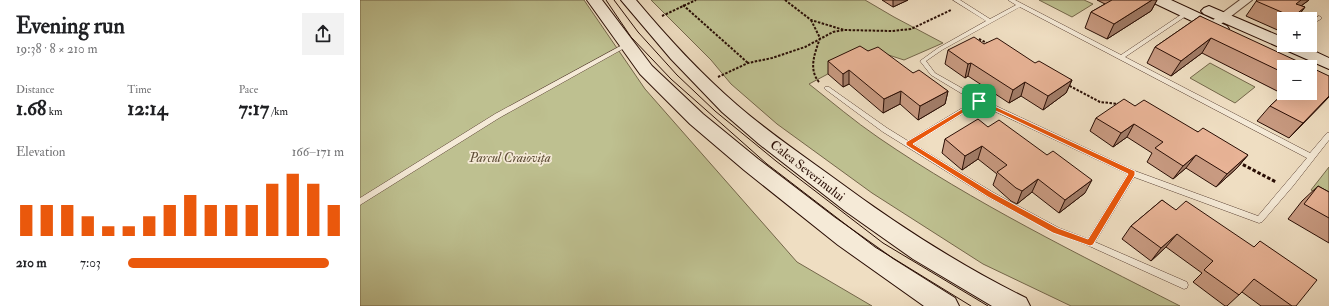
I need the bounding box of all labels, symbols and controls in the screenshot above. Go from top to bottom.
text: Evening run [16,12,125,40]
map controls [1277,12,1317,100]
button: + [1277,12,1317,52]
button: share [302,13,344,55]
text: 19:38 · 8 × 210 m [16,41,98,57]
button: − [1277,60,1317,100]
text: Distance [16,83,54,96]
text: Time [127,83,151,96]
text: Pace [239,83,258,96]
pin [962,84,996,118]
icon: arrive [968,90,990,112]
text: 1.68 [16,96,47,121]
text: 12:14 [127,96,167,121]
text: 7:17 [239,96,269,121]
text: km [47,105,63,118]
text: /km [269,105,288,118]
street label: Calea Severinului [767,137,848,205]
text: Elevation [16,144,66,160]
text: 166–171 m [292,144,344,160]
park label: Parcul Craiovița [468,150,551,166]
text: 210 m [16,255,47,271]
text: 7:03 [80,255,101,271]

